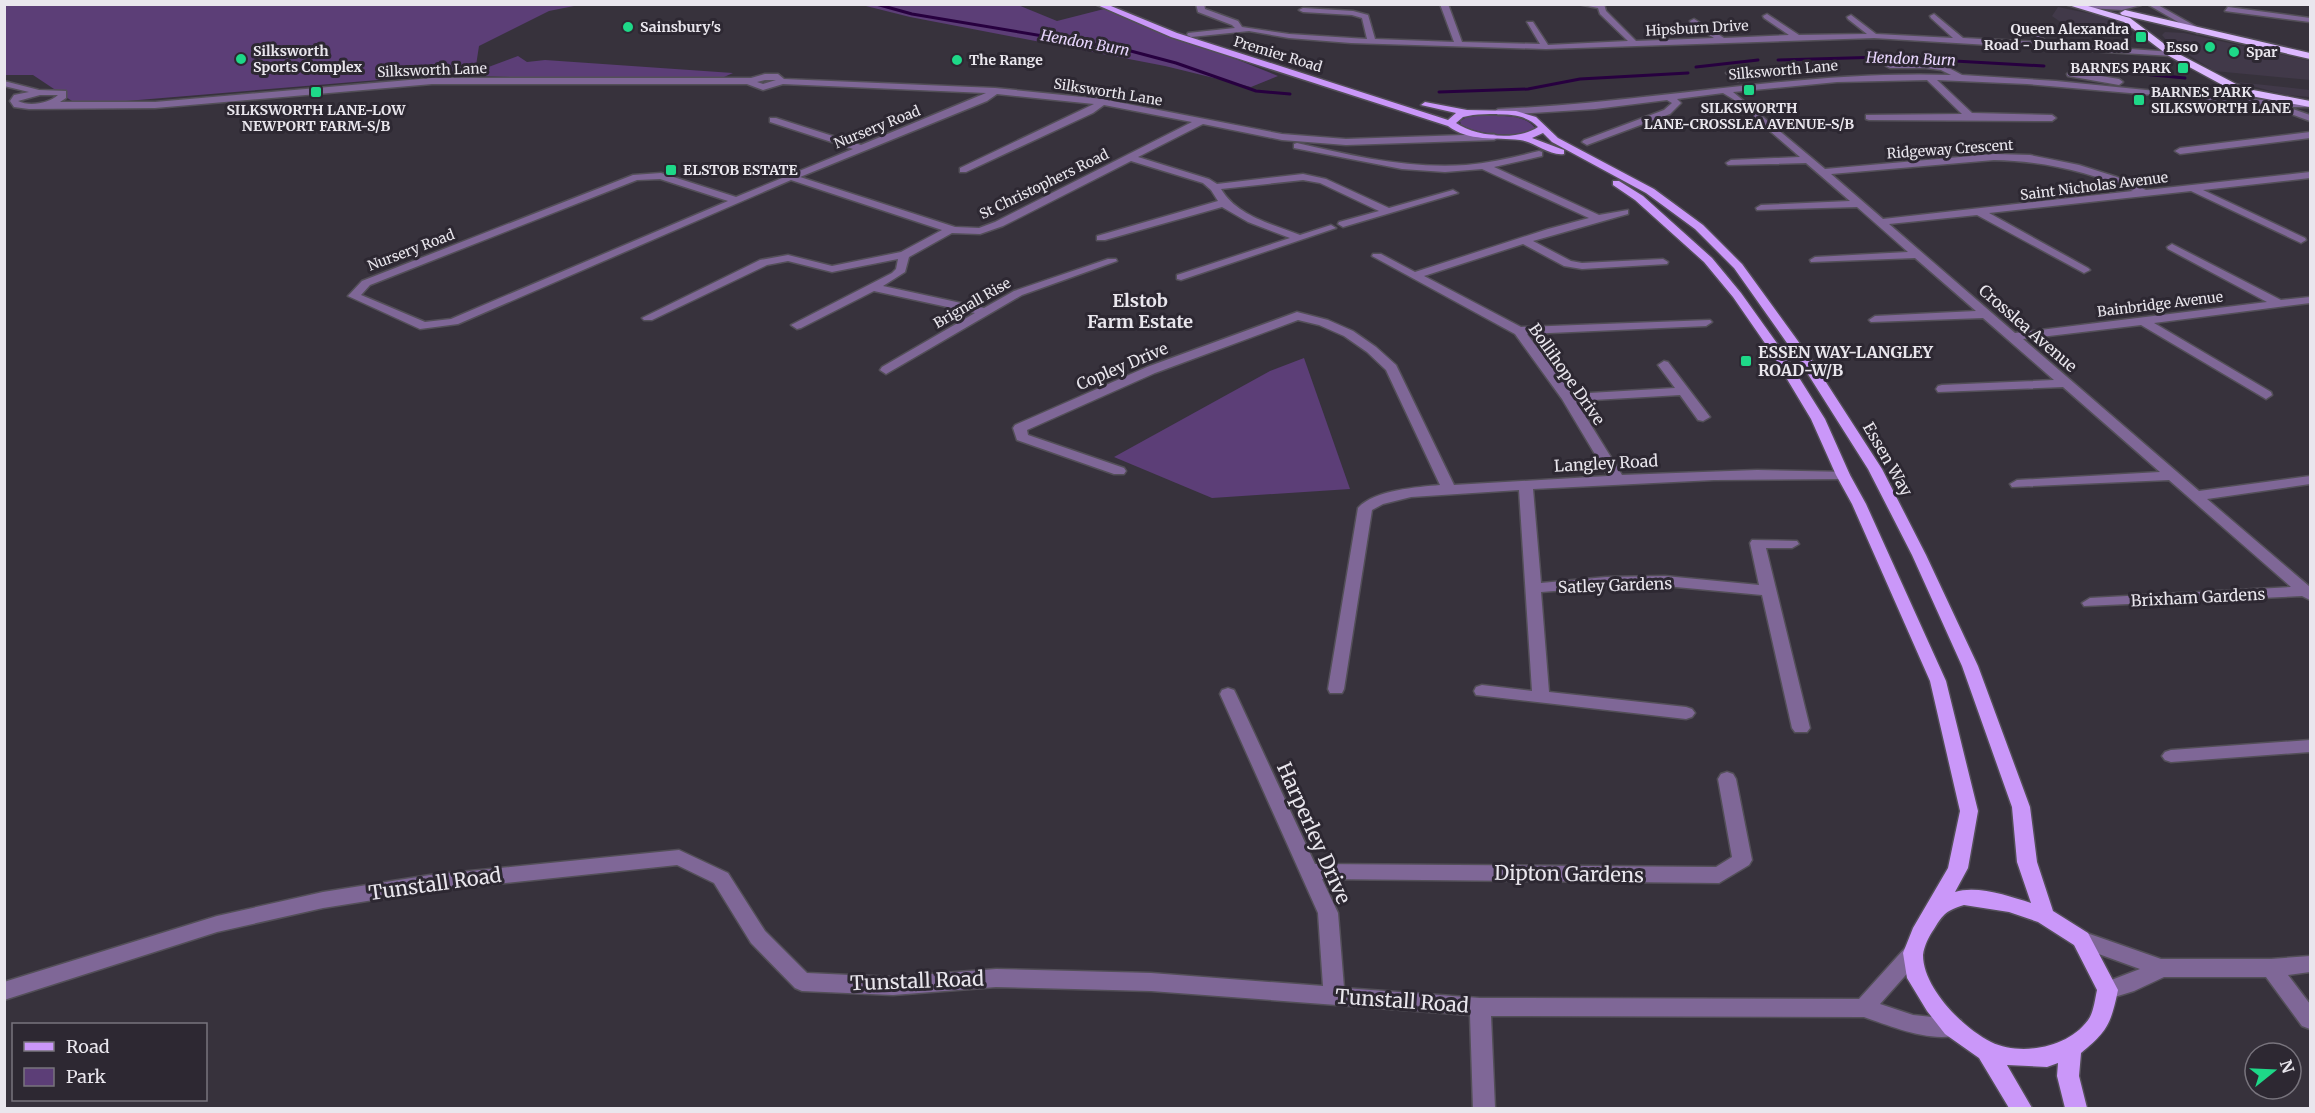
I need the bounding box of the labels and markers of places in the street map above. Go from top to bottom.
place label: Sainsbury's [640,18,721,36]
marker: Sainsbury's [621,20,635,34]
place label: Queen Alexandra Road - Durham Road [1984,20,2129,54]
marker: Queen Alexandra Road - Durham Road [2134,30,2148,44]
place label: Esso [2166,38,2198,56]
marker: Esso [2203,40,2217,54]
place label: Silksworth Sports Complex [253,42,362,76]
place label: Spar [2246,43,2278,61]
marker: Spar [2227,45,2241,59]
place label: The Range [969,51,1043,69]
marker: Silksworth Sports Complex [234,52,248,66]
marker: The Range [950,53,964,67]
place label: BARNES PARK [2070,59,2172,77]
marker: BARNES PARK [2176,61,2190,75]
marker: SILKSWORTH LANE-CROSSLEA AVENUE-S/B [1742,83,1756,97]
place label: BARNES PARK SILKSWORTH LANE [2151,83,2291,117]
marker: SILKSWORTH LANE-LOW NEWPORT FARM-S/B [309,85,323,99]
marker: BARNES PARK SILKSWORTH LANE [2132,93,2146,107]
place label: SILKSWORTH LANE-CROSSLEA AVENUE-S/B [1644,99,1854,133]
place label: SILKSWORTH LANE-LOW NEWPORT FARM-S/B [227,101,406,135]
place label: ELSTOB ESTATE [683,161,798,179]
marker: ELSTOB ESTATE [664,163,678,177]
place label: ESSEN WAY-LANGLEY ROAD-W/B [1758,342,1934,380]
marker: ESSEN WAY-LANGLEY ROAD-W/B [1739,354,1753,368]

